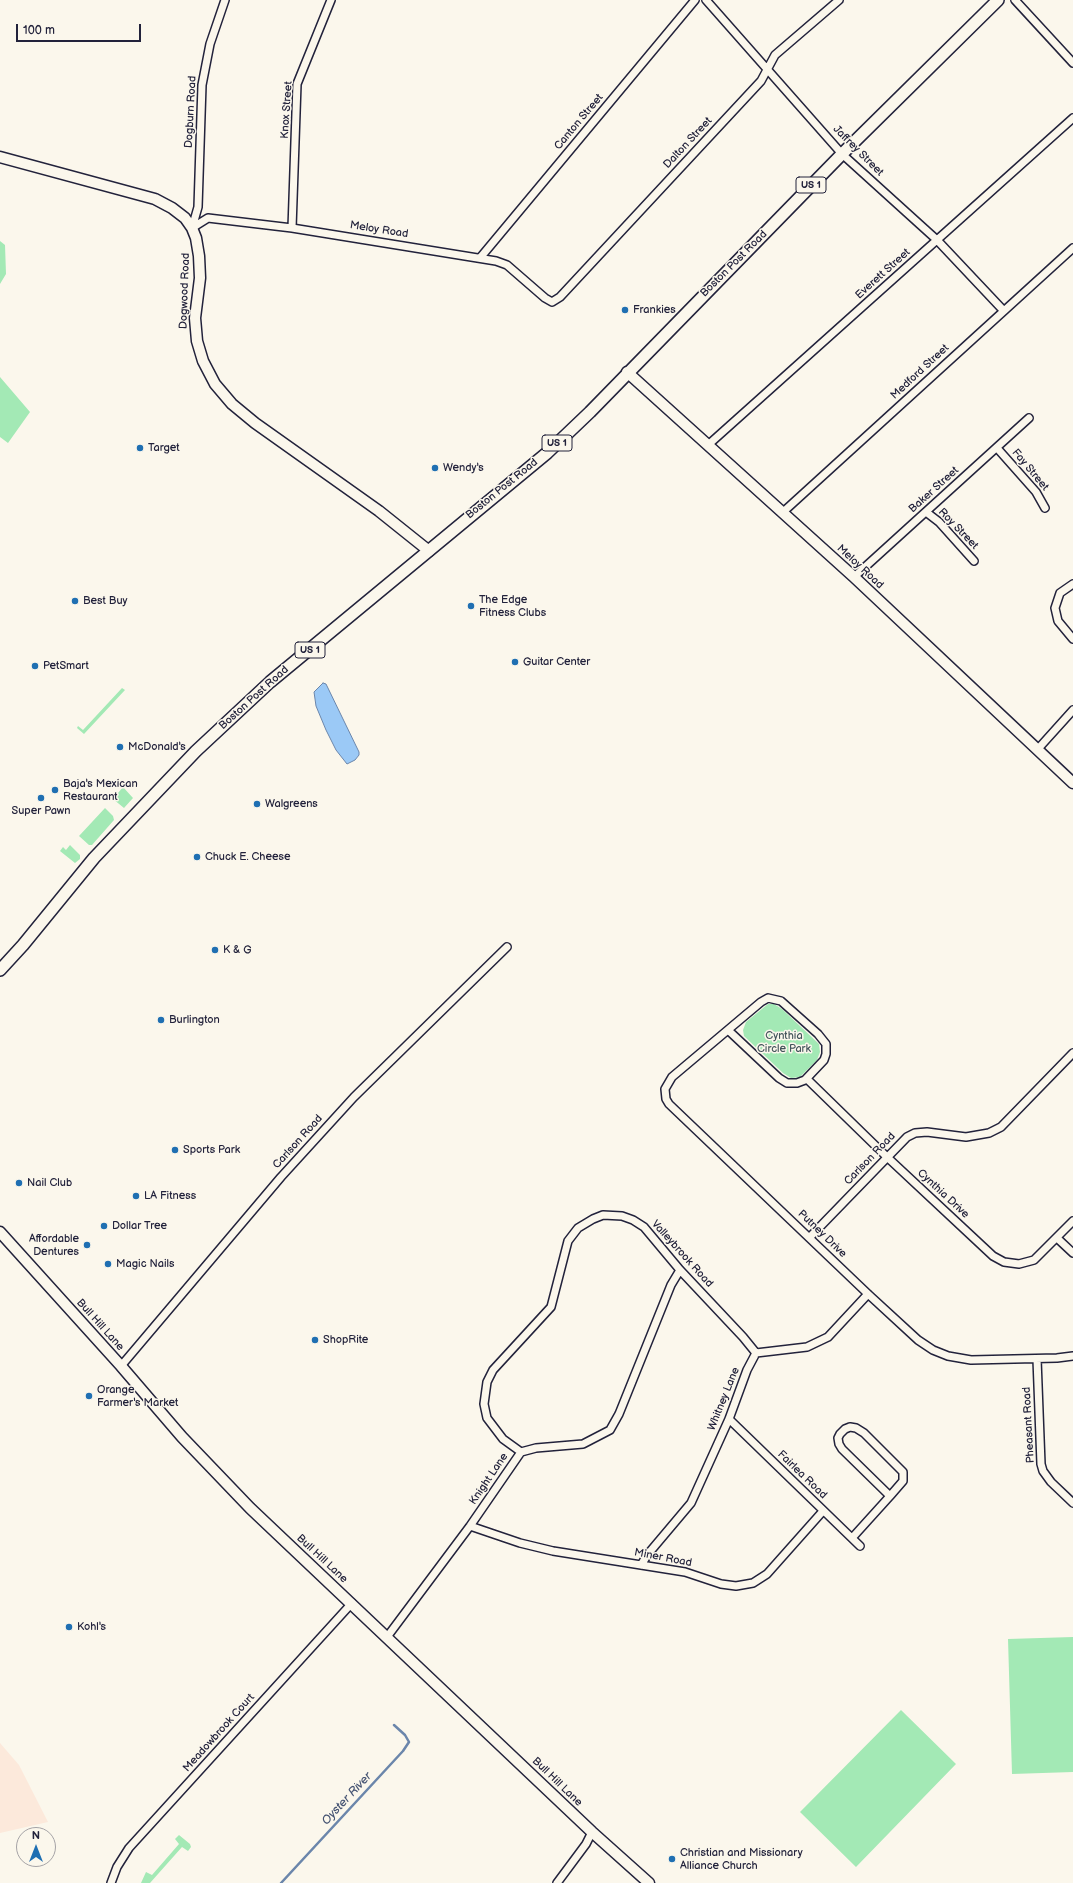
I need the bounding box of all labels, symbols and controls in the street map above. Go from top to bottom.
scale bar [18,16,143,42]
text: 100 m [23,23,55,38]
street label: Dogburn Road [183,75,199,149]
street label: Knox Street [278,81,296,139]
street label: Canton Street [552,91,606,153]
street label: Dalton Street [661,115,715,171]
street label: Jaffrey Street [830,123,886,179]
road number: US 1 [796,177,826,193]
street label: Meloy Road [349,219,409,241]
street label: Boston Post Road [698,228,770,300]
street label: Everett Street [853,246,913,302]
street label: Dogwood Road [177,253,193,329]
place label: Frankies [633,303,676,317]
marker: Frankies [620,305,630,315]
street label: Medford Street [888,342,952,402]
road number: US 1 [542,435,572,451]
place label: Target [148,441,180,455]
marker: Target [135,443,145,453]
street label: Fay Street [1009,446,1051,494]
street label: Boston Post Road [463,456,541,522]
place label: Wendy's [443,461,484,475]
marker: Wendy's [430,463,440,473]
street label: Baker Street [906,464,962,516]
street label: Roy Street [935,506,981,552]
street label: Meloy Road [834,542,886,592]
place label: The Edge Fitness Clubs [479,593,546,619]
place label: Best Buy [83,594,127,608]
marker: Best Buy [70,596,80,606]
marker: The Edge Fitness Clubs [466,601,476,611]
road number: US 1 [295,642,325,658]
place label: Guitar Center [523,655,590,669]
marker: Guitar Center [510,657,520,667]
place label: PetSmart [43,659,89,673]
marker: PetSmart [30,661,40,671]
street label: Boston Post Road [217,663,291,733]
place label: McDonald's [128,740,186,754]
marker: McDonald's [115,742,125,752]
place label: Baja's Mexican Restaurant [63,777,138,803]
marker: Baja's Mexican Restaurant [50,785,60,795]
marker: Super Pawn [36,793,46,803]
place label: Walgreens [265,797,318,811]
marker: Walgreens [252,799,262,809]
place label: Super Pawn [12,804,70,818]
place label: Chuck E. Cheese [205,850,290,864]
marker: Chuck E. Cheese [192,852,202,862]
place label: K & G [223,943,252,957]
marker: K & G [210,945,220,955]
place label: Burlington [169,1013,220,1027]
marker: Burlington [156,1015,166,1025]
park label: Cynthia Circle Park [757,1029,811,1055]
street label: Carlson Road [270,1112,326,1172]
street label: Carlson Road [842,1130,898,1188]
place label: Sports Park [183,1143,240,1157]
marker: Sports Park [170,1145,180,1155]
street label: Cynthia Drive [914,1167,972,1221]
place label: Nail Club [27,1176,72,1190]
marker: Nail Club [14,1178,24,1188]
place label: LA Fitness [144,1189,196,1203]
marker: LA Fitness [131,1191,141,1201]
street label: Putney Drive [795,1207,849,1261]
street label: Valleybrook Road [648,1218,716,1290]
place label: Dollar Tree [112,1219,167,1233]
marker: Dollar Tree [99,1221,109,1231]
place label: Affordable Dentures [29,1232,79,1258]
marker: Affordable Dentures [82,1240,92,1250]
place label: Magic Nails [116,1257,174,1271]
marker: Magic Nails [103,1259,113,1269]
street label: Bull Hill Lane [73,1296,127,1354]
place label: ShopRite [323,1333,368,1347]
marker: ShopRite [310,1335,320,1345]
street label: Whitney Lane [705,1365,743,1433]
place label: Orange Farmer's Market [97,1383,178,1409]
street label: Pheasant Road [1020,1386,1038,1464]
marker: Orange Farmer's Market [84,1391,94,1401]
street label: Fairlea Road [775,1448,829,1502]
street label: Knight Lane [467,1451,511,1507]
street label: Bull Hill Lane [294,1532,350,1586]
street label: Miner Road [633,1546,693,1570]
place label: Kohl's [77,1620,106,1634]
marker: Kohl's [64,1622,74,1632]
street label: Meadowbrook Court [180,1691,258,1775]
street label: Bull Hill Lane [529,1755,585,1809]
water label: Oyster River [319,1770,375,1828]
north arrow [16,1827,56,1867]
text: N [32,1829,40,1842]
place label: Christian and Missionary Alliance Church [680,1846,803,1872]
marker: Christian and Missionary Alliance Church [667,1854,677,1864]

